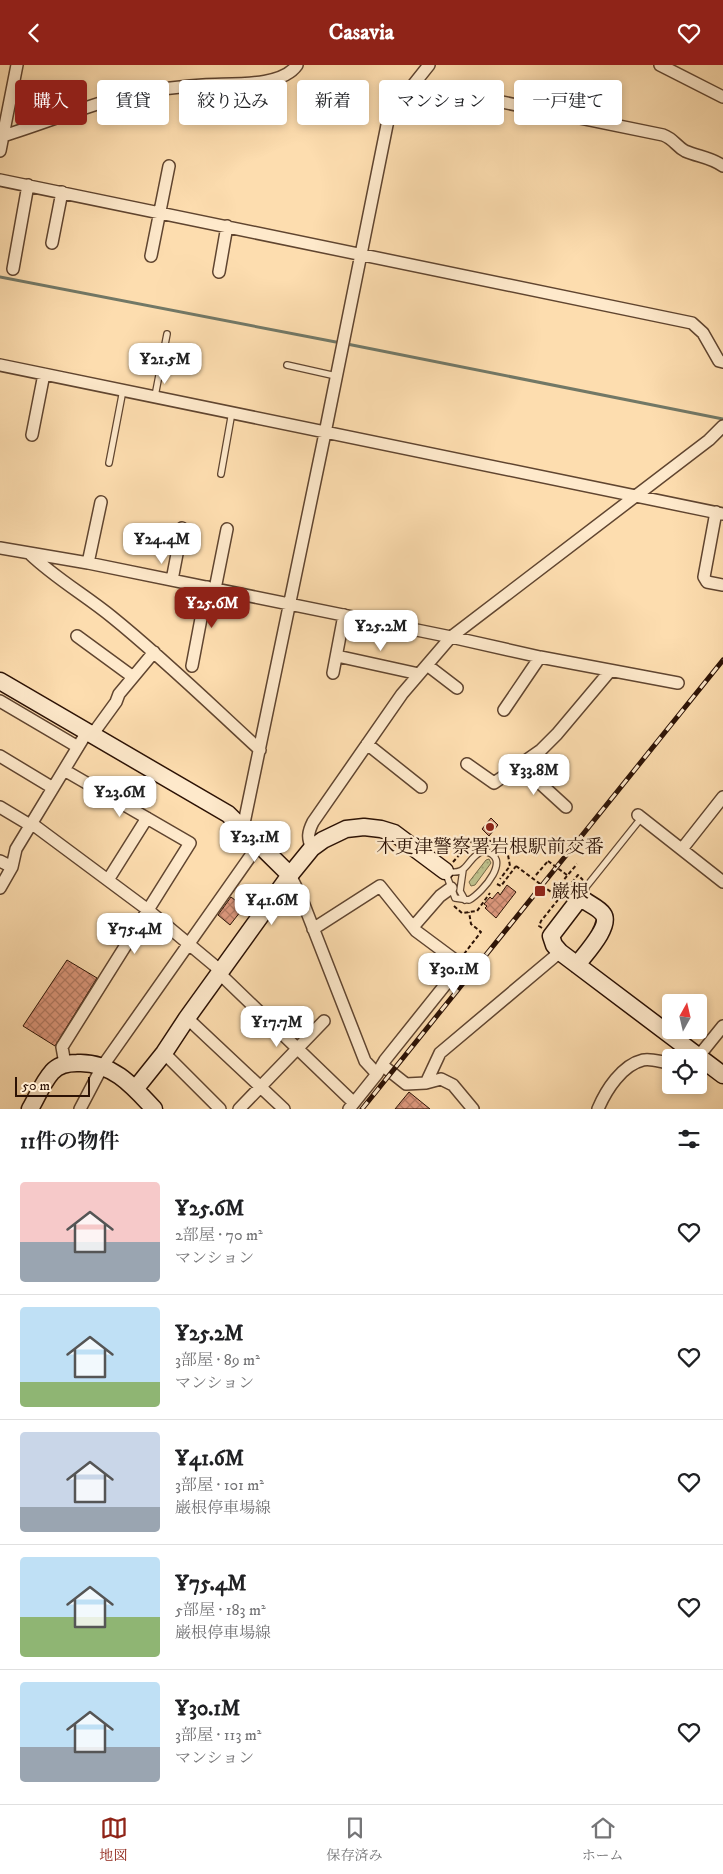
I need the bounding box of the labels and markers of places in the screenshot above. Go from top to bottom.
pin: ¥21.5M [124,343,206,385]
pin: ¥24.4M [121,523,203,565]
pin: ¥25.6M [171,587,253,629]
pin: ¥25.2M [340,609,422,652]
pin: ¥33.8M [493,753,575,796]
pin: ¥23.6M [79,775,161,818]
pin: ¥23.1M [214,821,296,863]
marker: 木更津警察署岩根駅前交番 [484,821,496,833]
place label: 木更津警察署岩根駅前交番 [376,836,604,859]
place label: 巌根 [551,881,589,904]
pin: ¥41.6M [231,883,313,926]
marker: 巌根 [533,884,547,898]
pin: ¥75.4M [94,913,176,955]
pin: ¥30.1M [413,953,495,995]
pin: ¥17.7M [236,1005,318,1048]

